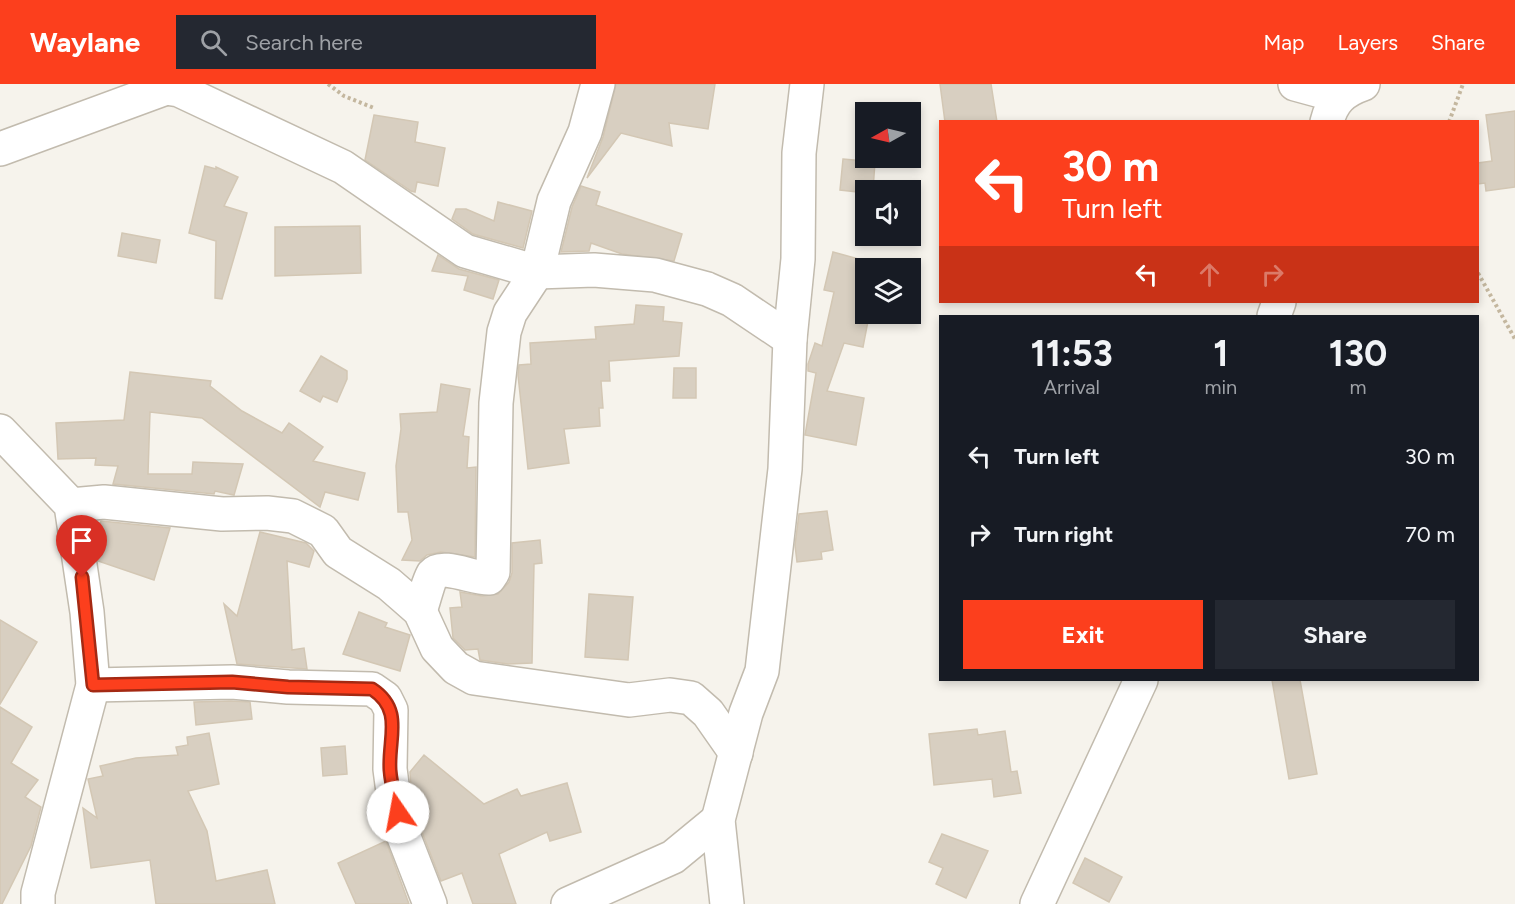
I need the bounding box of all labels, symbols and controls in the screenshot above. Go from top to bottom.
search box [176,15,596,69]
text: Waylane [30,25,140,59]
icon: search [197,26,230,59]
text: Search here [245,29,363,56]
text: Map [1264,30,1304,55]
text: Layers [1337,30,1398,55]
text: Share [1431,30,1485,55]
north arrow [855,102,921,168]
map controls [855,102,921,324]
text: 30 m [1062,141,1159,192]
icon: left [963,144,1041,222]
button: sound [855,180,921,246]
text: Turn left [1062,192,1162,225]
button: layers [855,258,921,324]
icon: left [1130,258,1163,291]
icon: ahead [1193,258,1226,291]
icon: right [1256,258,1289,291]
text: 11:53 [1031,332,1113,375]
text: 1 [1213,332,1228,375]
text: 130 [1329,332,1387,375]
text: Arrival [1043,375,1100,399]
text: min [1204,375,1237,399]
text: m [1350,375,1367,399]
icon: left [963,440,996,473]
text: Turn left [1014,443,1100,470]
text: 30 m [1405,443,1455,470]
pin [56,515,107,577]
icon: right [963,518,996,551]
text: Turn right [1014,521,1113,548]
text: 70 m [1405,521,1455,548]
icon: arrive [65,524,98,557]
button: Exit [963,600,1203,669]
button: Share [1215,600,1455,669]
position arrow [366,780,430,844]

